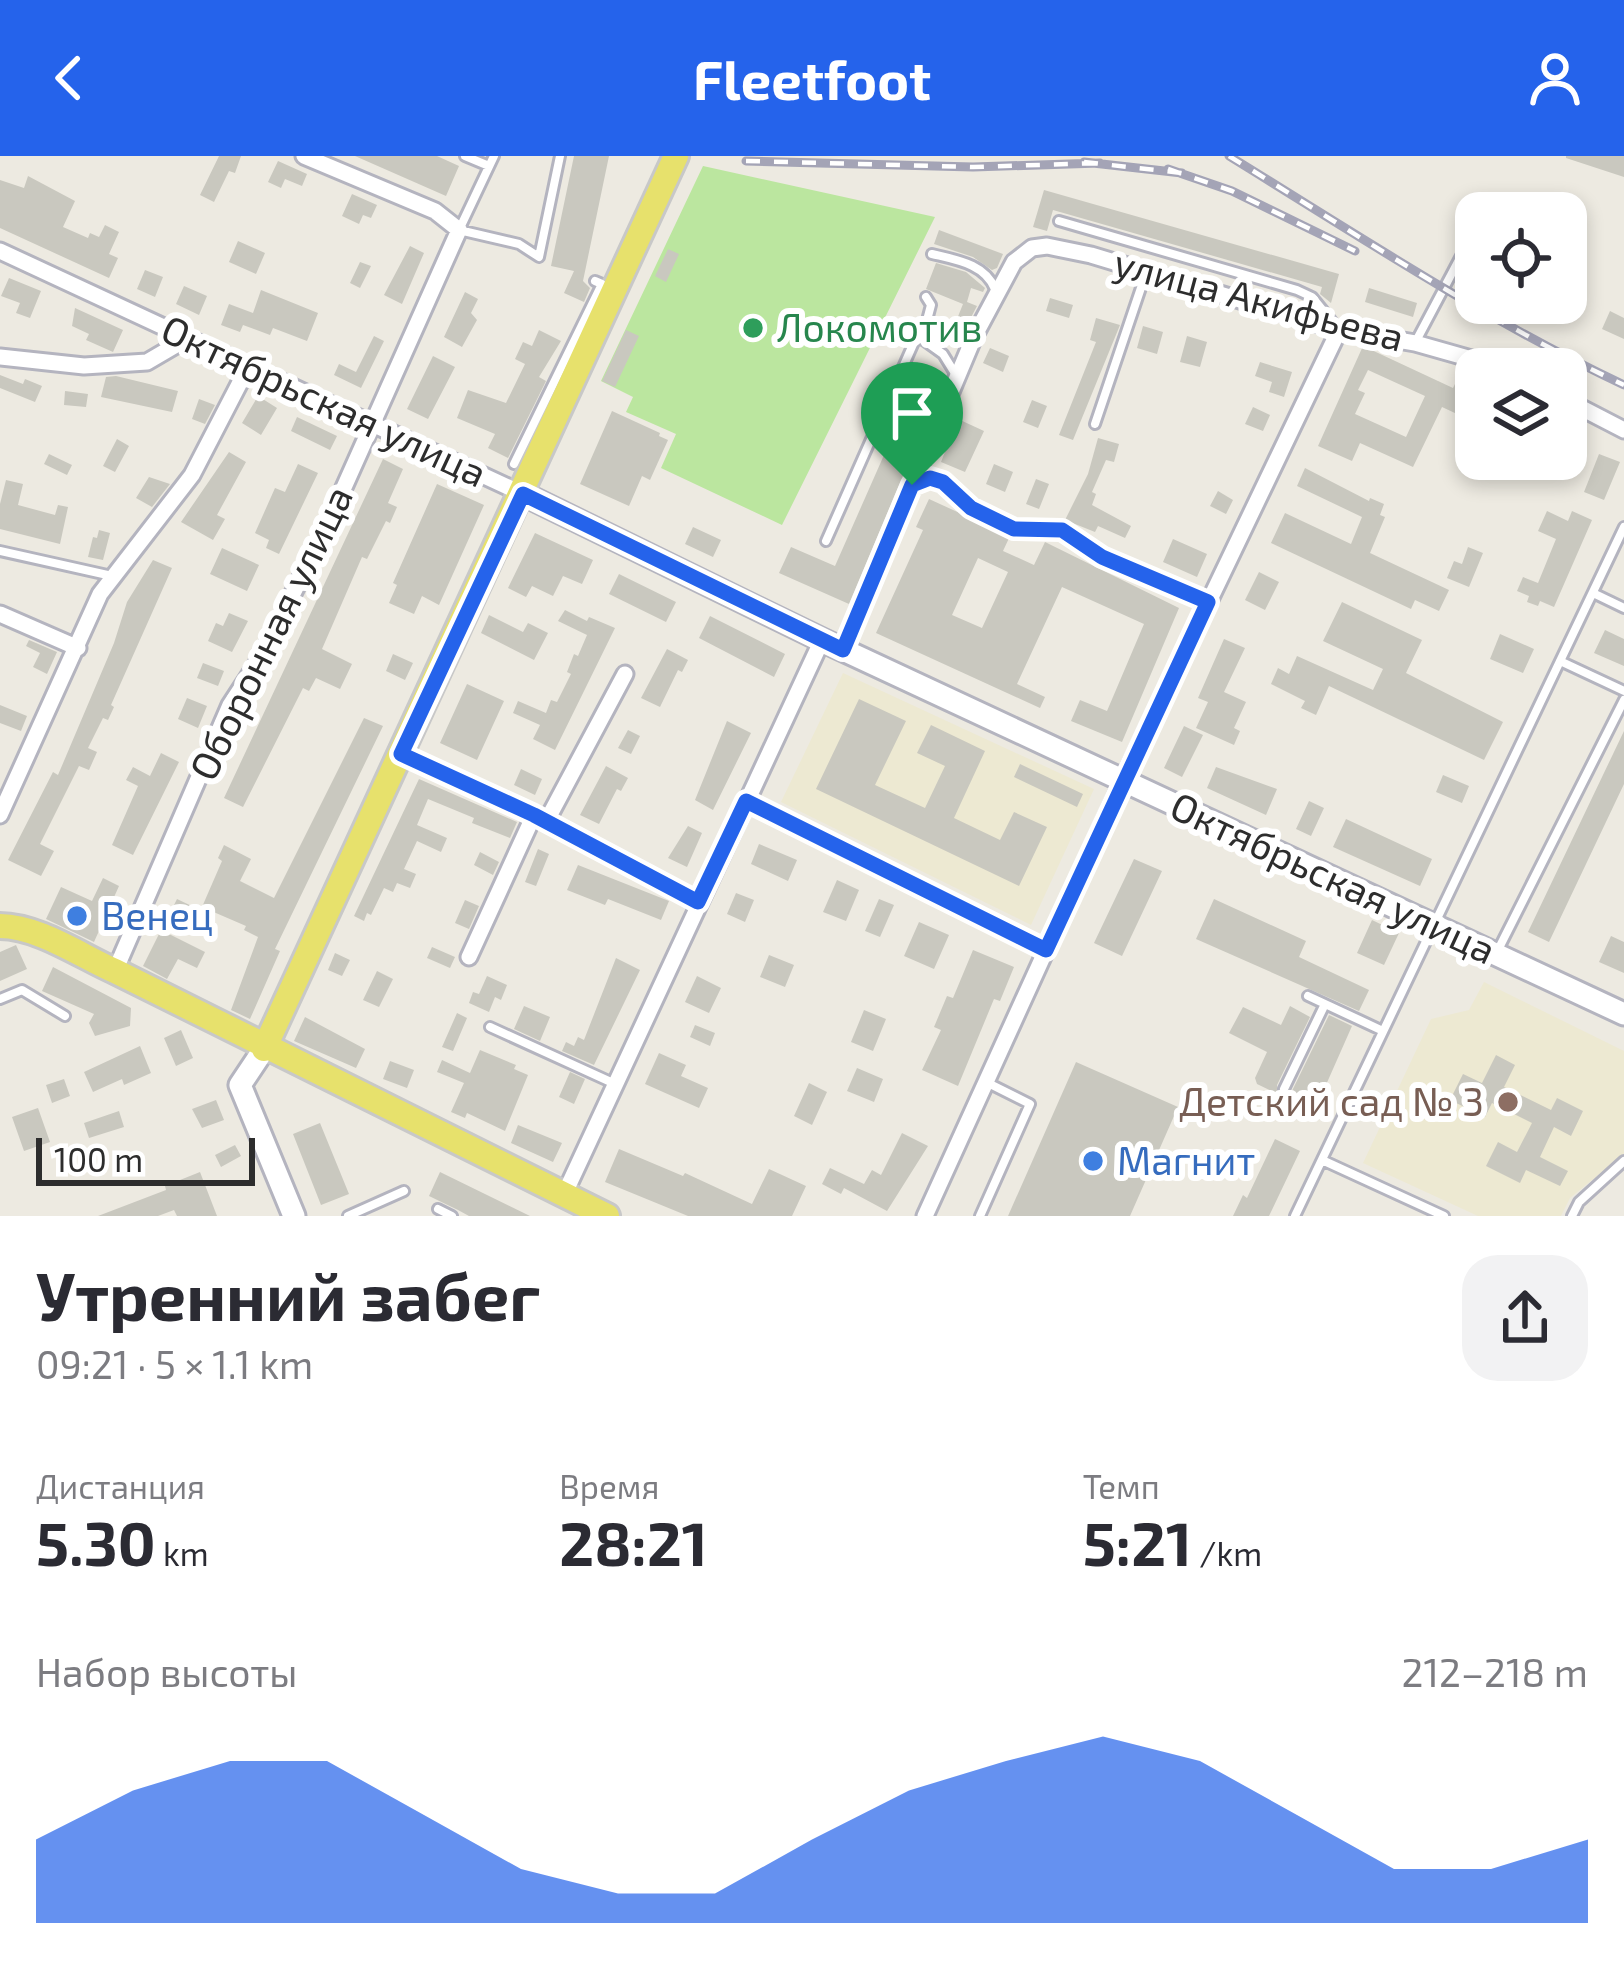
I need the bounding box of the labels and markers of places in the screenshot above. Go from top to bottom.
place label: Локомотив [777,303,982,350]
marker: Локомотив [740,315,766,341]
pin [861,362,963,485]
place label: Венец [101,891,213,938]
marker: Венец [64,903,90,929]
place label: Детский сад № 3 [1179,1077,1484,1124]
marker: Детский сад № 3 [1495,1089,1521,1115]
place label: Магнит [1117,1136,1255,1183]
marker: Магнит [1080,1148,1106,1174]

